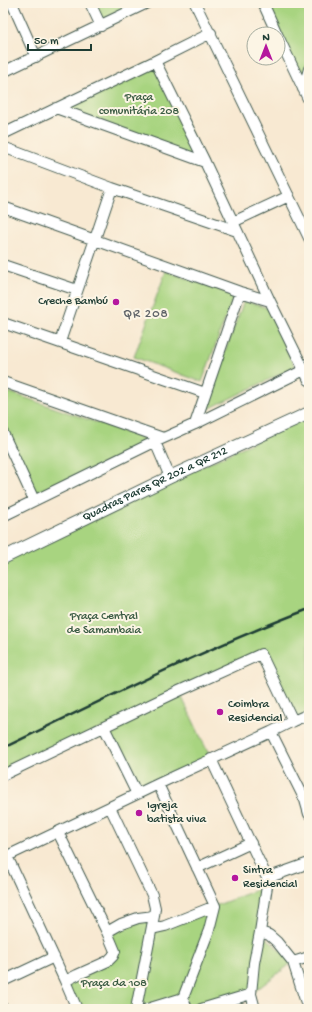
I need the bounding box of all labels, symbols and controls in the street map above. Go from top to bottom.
scale bar [28,26,91,52]
north arrow [246,26,286,66]
text: N [262,32,270,44]
text: 50 m [34,35,59,49]
park label: Praça comunitária 208 [99,91,179,119]
place label: Creche Bambú [38,295,108,309]
marker: Creche Bambú [111,297,121,307]
district label: QR 208 [123,307,169,322]
street label: Quadras Pares QR 202 a QR 212 [81,444,230,525]
park label: Praça Central de Samambaia [67,610,141,638]
place label: Coimbra Residencial [228,698,283,726]
marker: Coimbra Residencial [215,707,225,717]
place label: Igreja batista viva [147,799,207,827]
marker: Igreja batista viva [134,808,144,818]
place label: Sintra Residencial [243,864,298,892]
marker: Sintra Residencial [230,873,240,883]
park label: Praça da 108 [80,977,147,991]

